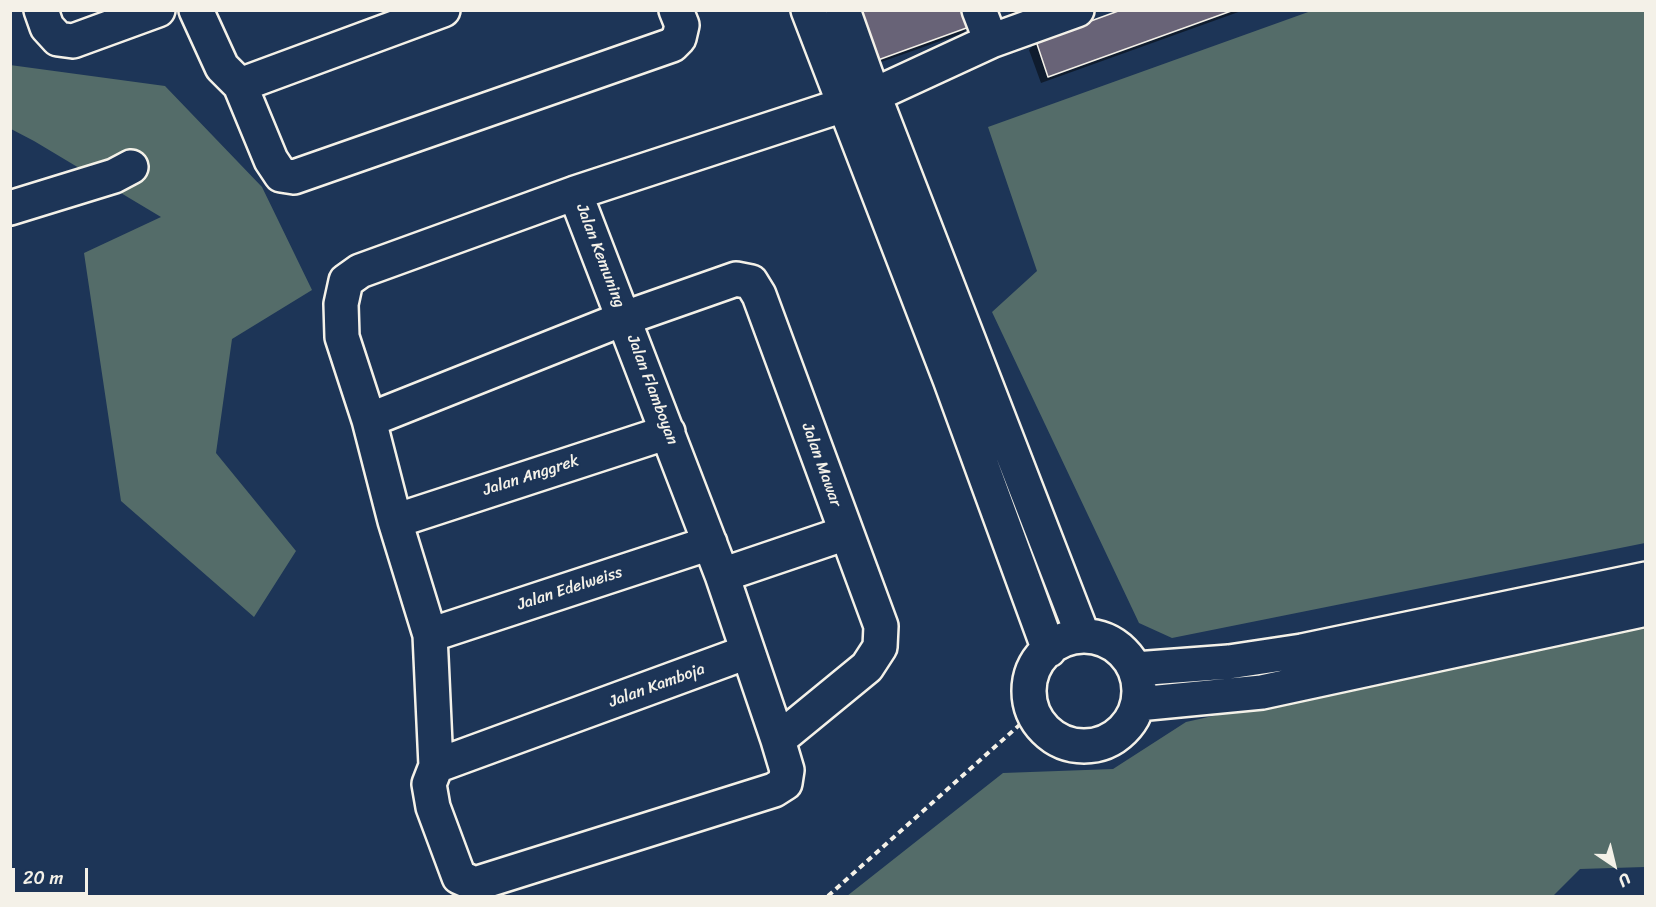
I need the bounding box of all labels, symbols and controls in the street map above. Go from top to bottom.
street label: Jalan Kemuning [571,201,629,311]
street label: Jalan Flamboyan [622,332,682,448]
street label: Jalan Mawar [797,421,845,509]
street label: Jalan Anggrek [481,452,581,500]
street label: Jalan Edelweiss [515,563,625,615]
street label: Jalan Kamboja [607,660,707,712]
north arrow [1584,835,1644,895]
scale bar [15,856,92,894]
text: 20 m [23,862,63,894]
text: U [1612,865,1637,895]

